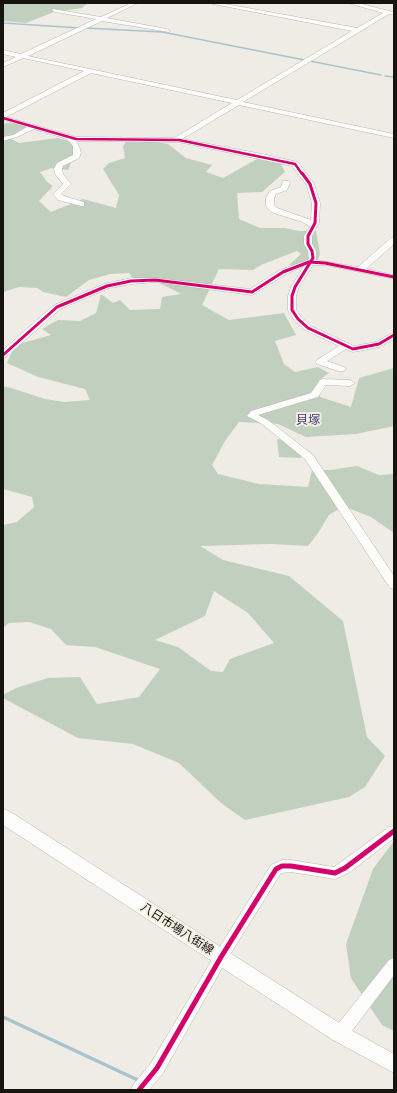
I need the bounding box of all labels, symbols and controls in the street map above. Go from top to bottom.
district label: 貝塚 [296,413,320,427]
street label: 八日市場八街線 [138,900,216,958]

